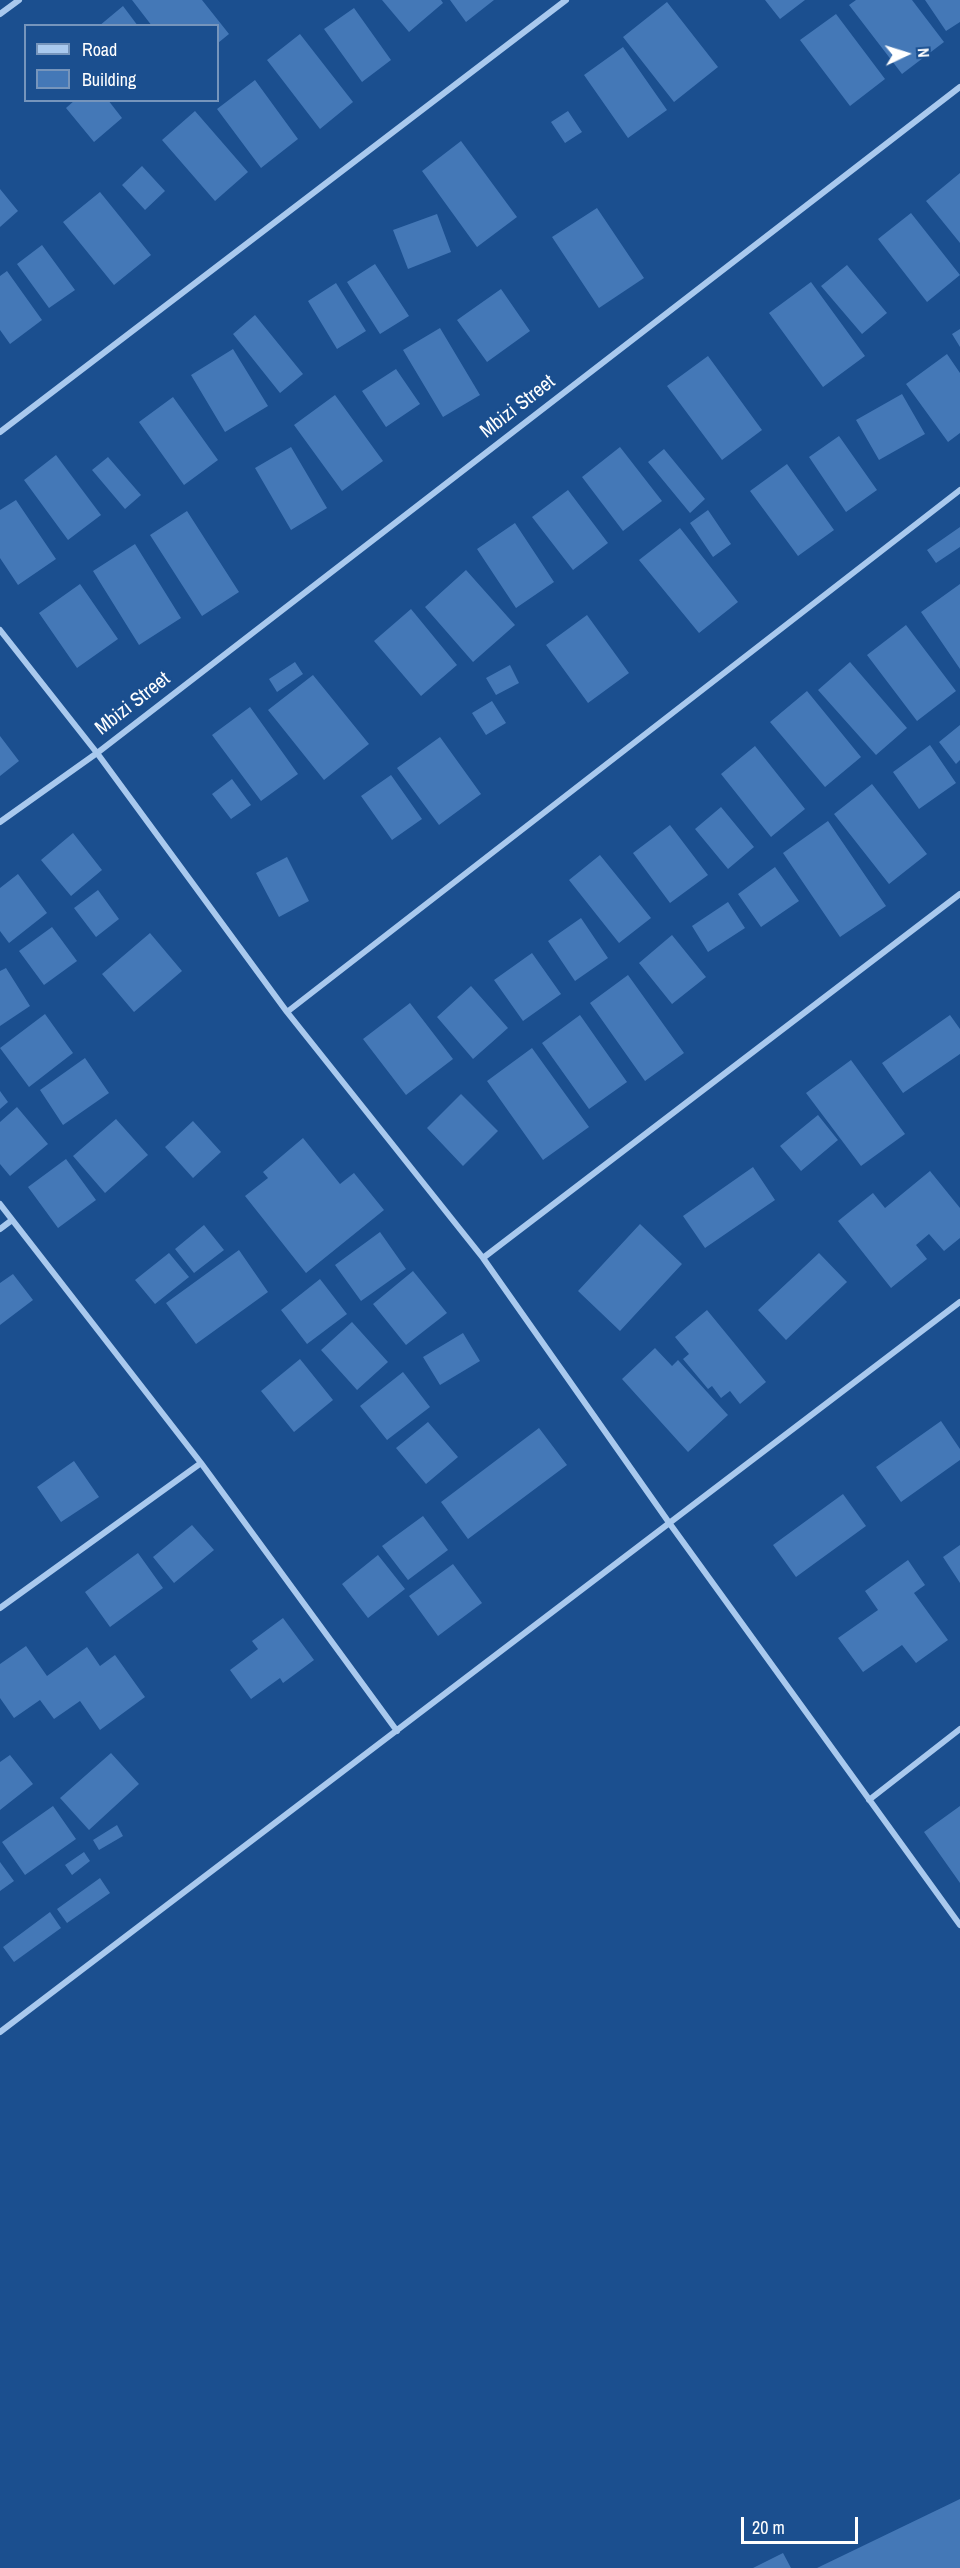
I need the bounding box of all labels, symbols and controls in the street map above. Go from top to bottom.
legend [24,24,219,102]
north arrow [876,24,936,84]
text: Road [82,37,117,62]
text: N [913,47,935,58]
text: Building [82,67,136,92]
street label: Mbizi Street [476,370,560,444]
street label: Mbizi Street [91,667,175,741]
scale bar [744,2505,861,2543]
text: 20 m [752,2515,785,2540]

